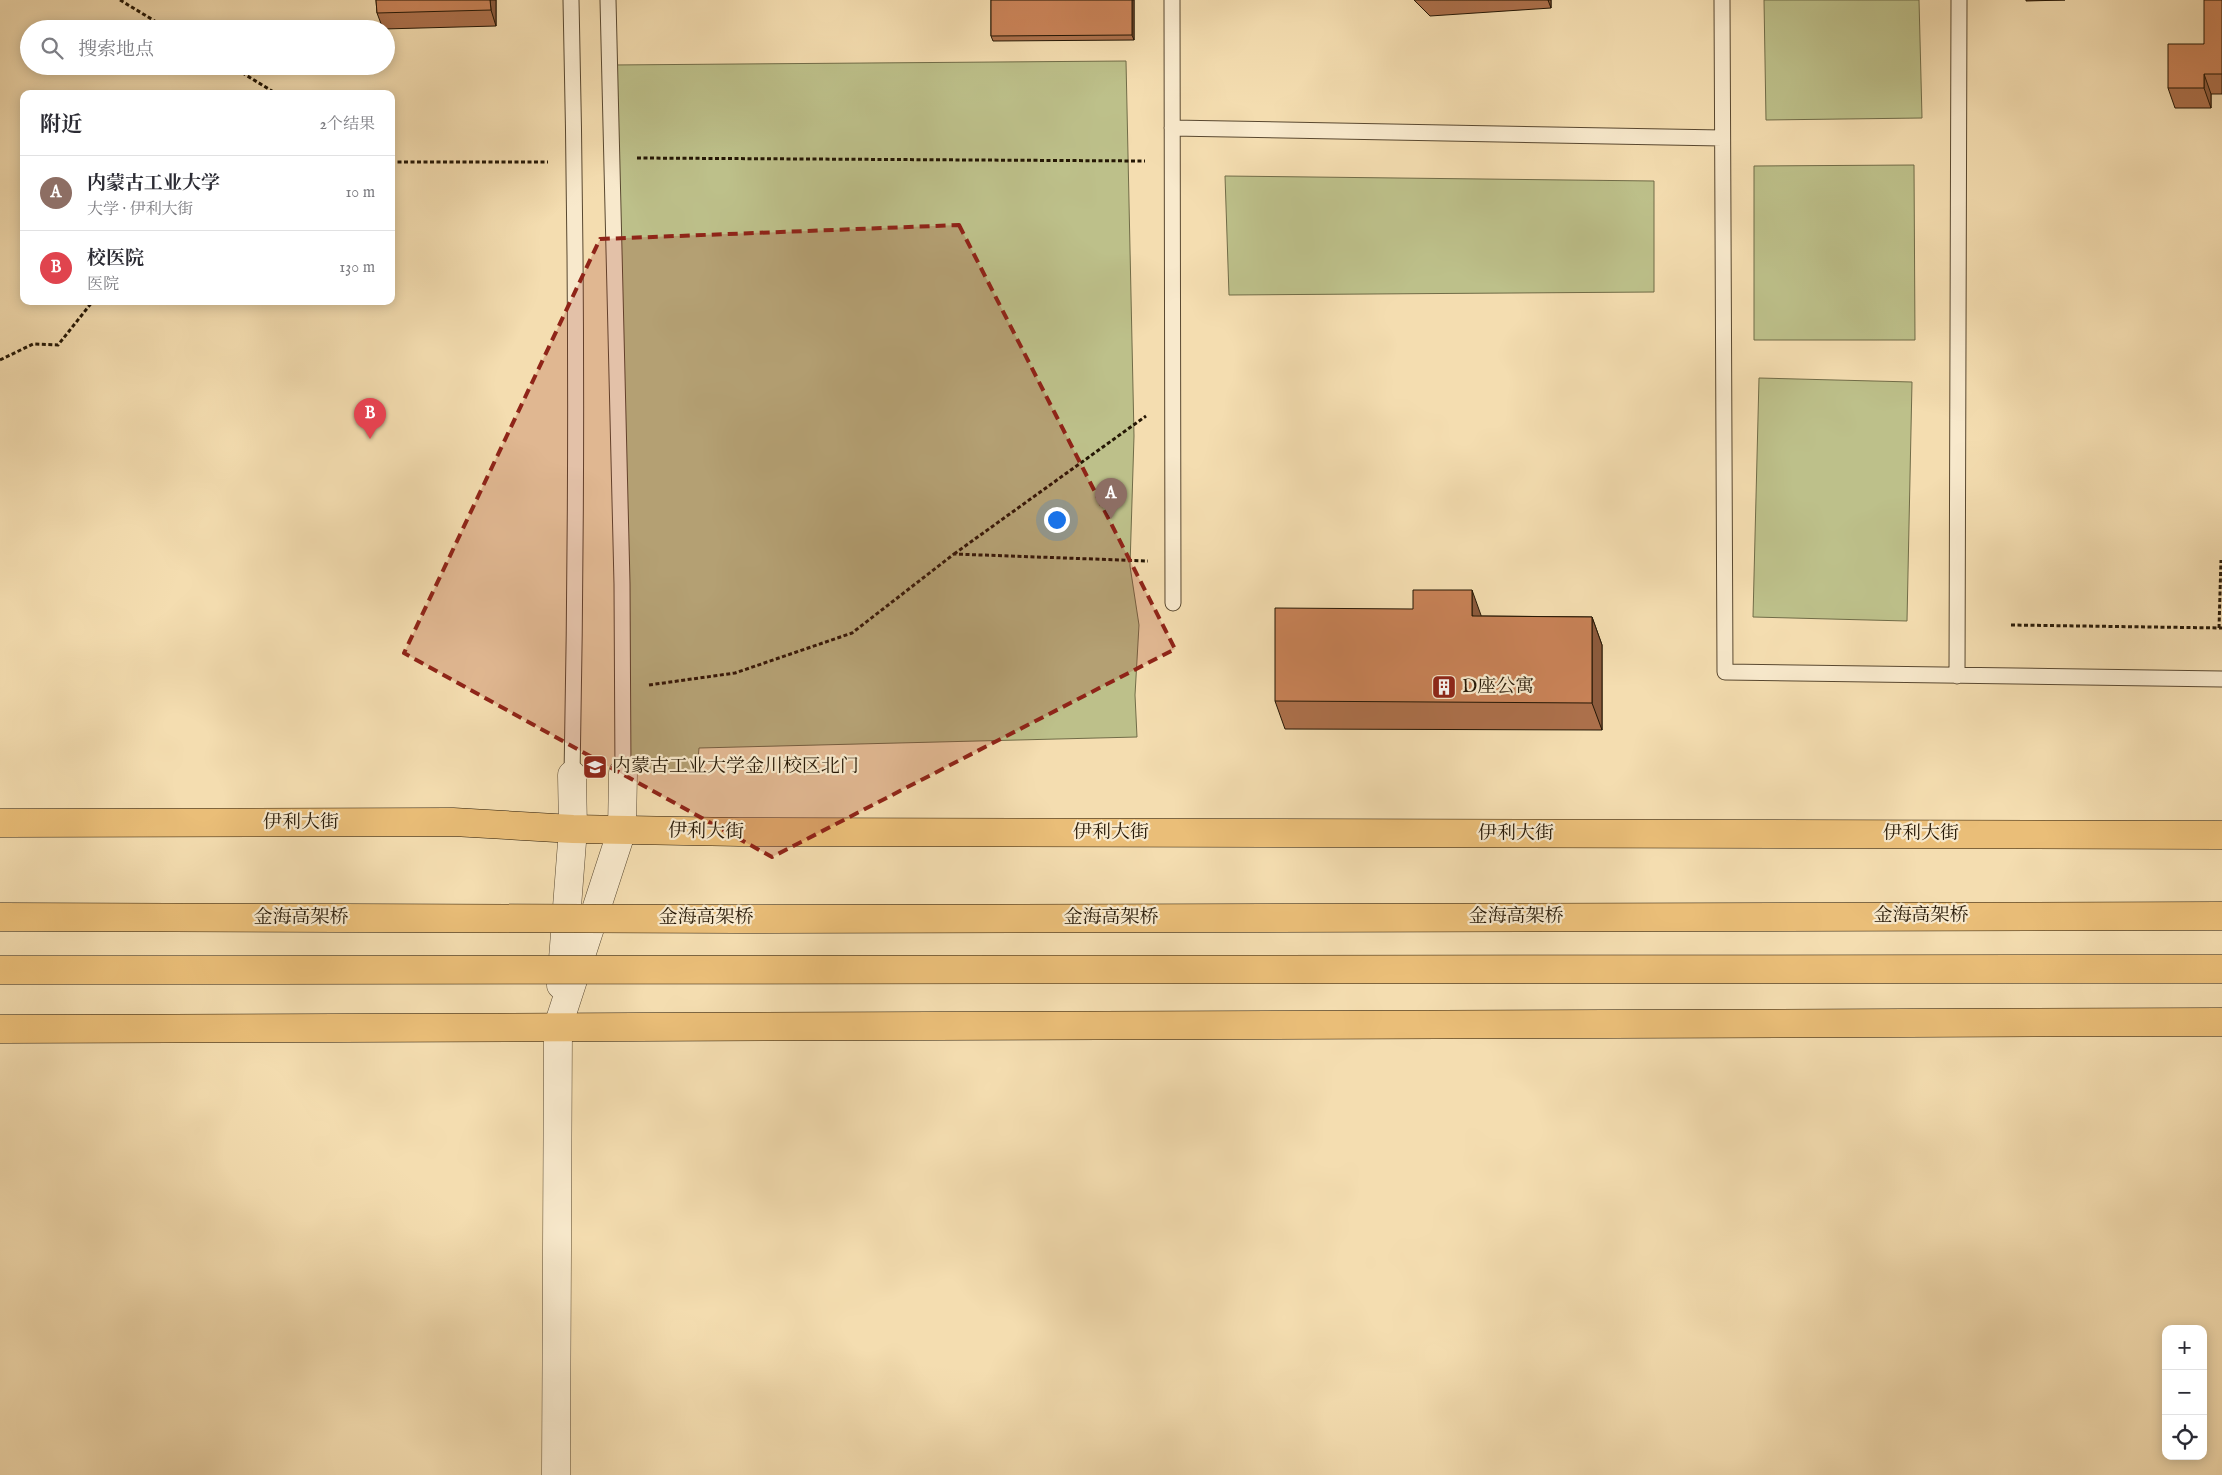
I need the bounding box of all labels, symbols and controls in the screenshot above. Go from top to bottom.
search box [20,20,395,75]
icon: search [38,34,66,62]
text: 搜索地点 [78,38,154,62]
text: 附近 [40,112,82,139]
text: 2个结果 [319,115,375,135]
text: 内蒙古工业大学 [87,172,220,196]
text: A [51,183,61,203]
text: 10 m [345,183,375,203]
text: 大学 · 伊利大街 [87,200,194,220]
text: 校医院 [87,247,144,271]
text: B [51,258,61,278]
text: 130 m [339,258,375,278]
text: 医院 [87,275,119,295]
pin: B [354,398,386,439]
pin: A [1095,478,1127,519]
your location [1044,507,1070,533]
building icon: D座公寓 [1431,674,1457,700]
place label: D座公寓 [1462,675,1534,699]
school or university icon: 内蒙古工业大学金川校区北门 [582,754,608,780]
place label: 内蒙古工业大学金川校区北门 [612,755,859,779]
street label: 伊利大街 [263,811,339,835]
street label: 伊利大街 [668,819,744,845]
street label: 伊利大街 [1073,821,1149,845]
street label: 伊利大街 [1478,822,1554,846]
street label: 伊利大街 [1883,822,1959,846]
street label: 金海高架桥 [1873,904,1969,928]
street label: 金海高架桥 [1468,905,1564,929]
street label: 金海高架桥 [253,906,349,930]
street label: 金海高架桥 [658,906,754,930]
street label: 金海高架桥 [1063,906,1159,930]
map controls [2162,1325,2207,1460]
button: + [2162,1325,2207,1370]
button: − [2162,1370,2207,1415]
button: locate [2162,1415,2207,1460]

